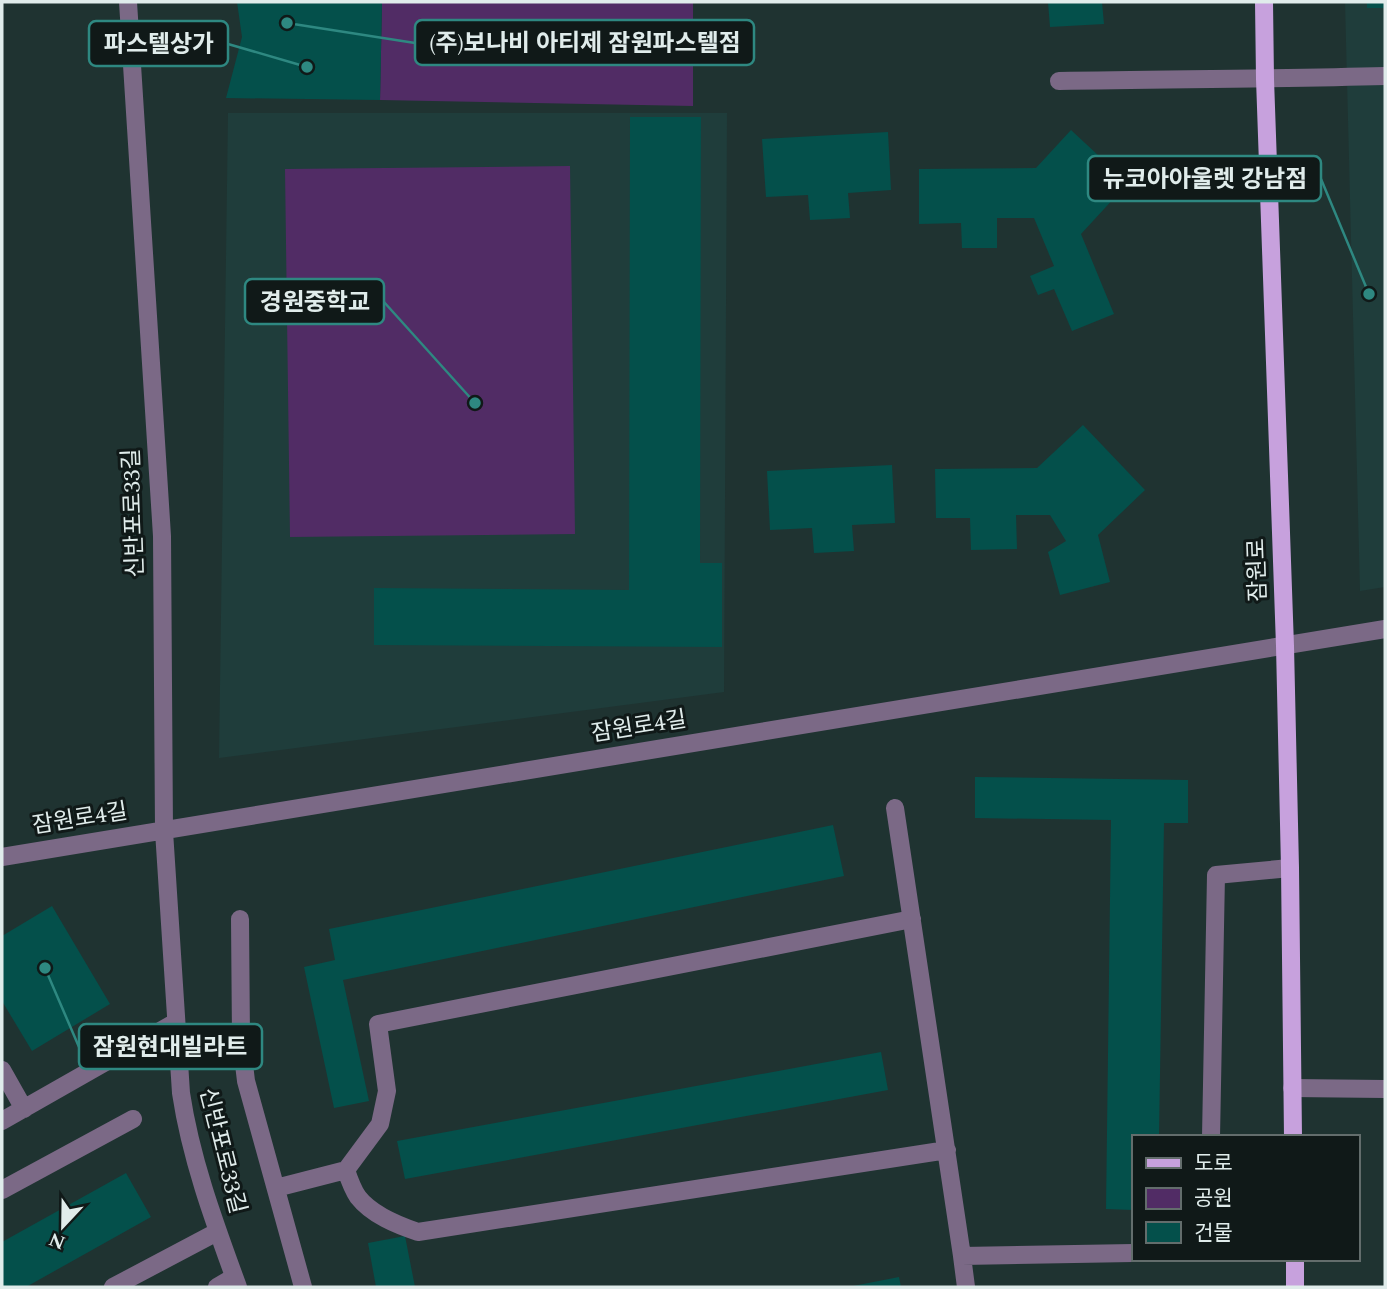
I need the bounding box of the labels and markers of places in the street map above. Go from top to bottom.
callout: (주)보나비 아티제 잠원파스텔점 [415,20,754,65]
callout: 파스텔상가 [89,21,228,66]
callout: 뉴코아아울렛 강남점 [1088,156,1321,201]
callout: 경원중학교 [245,279,384,324]
callout: 잠원현대빌라트 [79,1024,262,1069]

